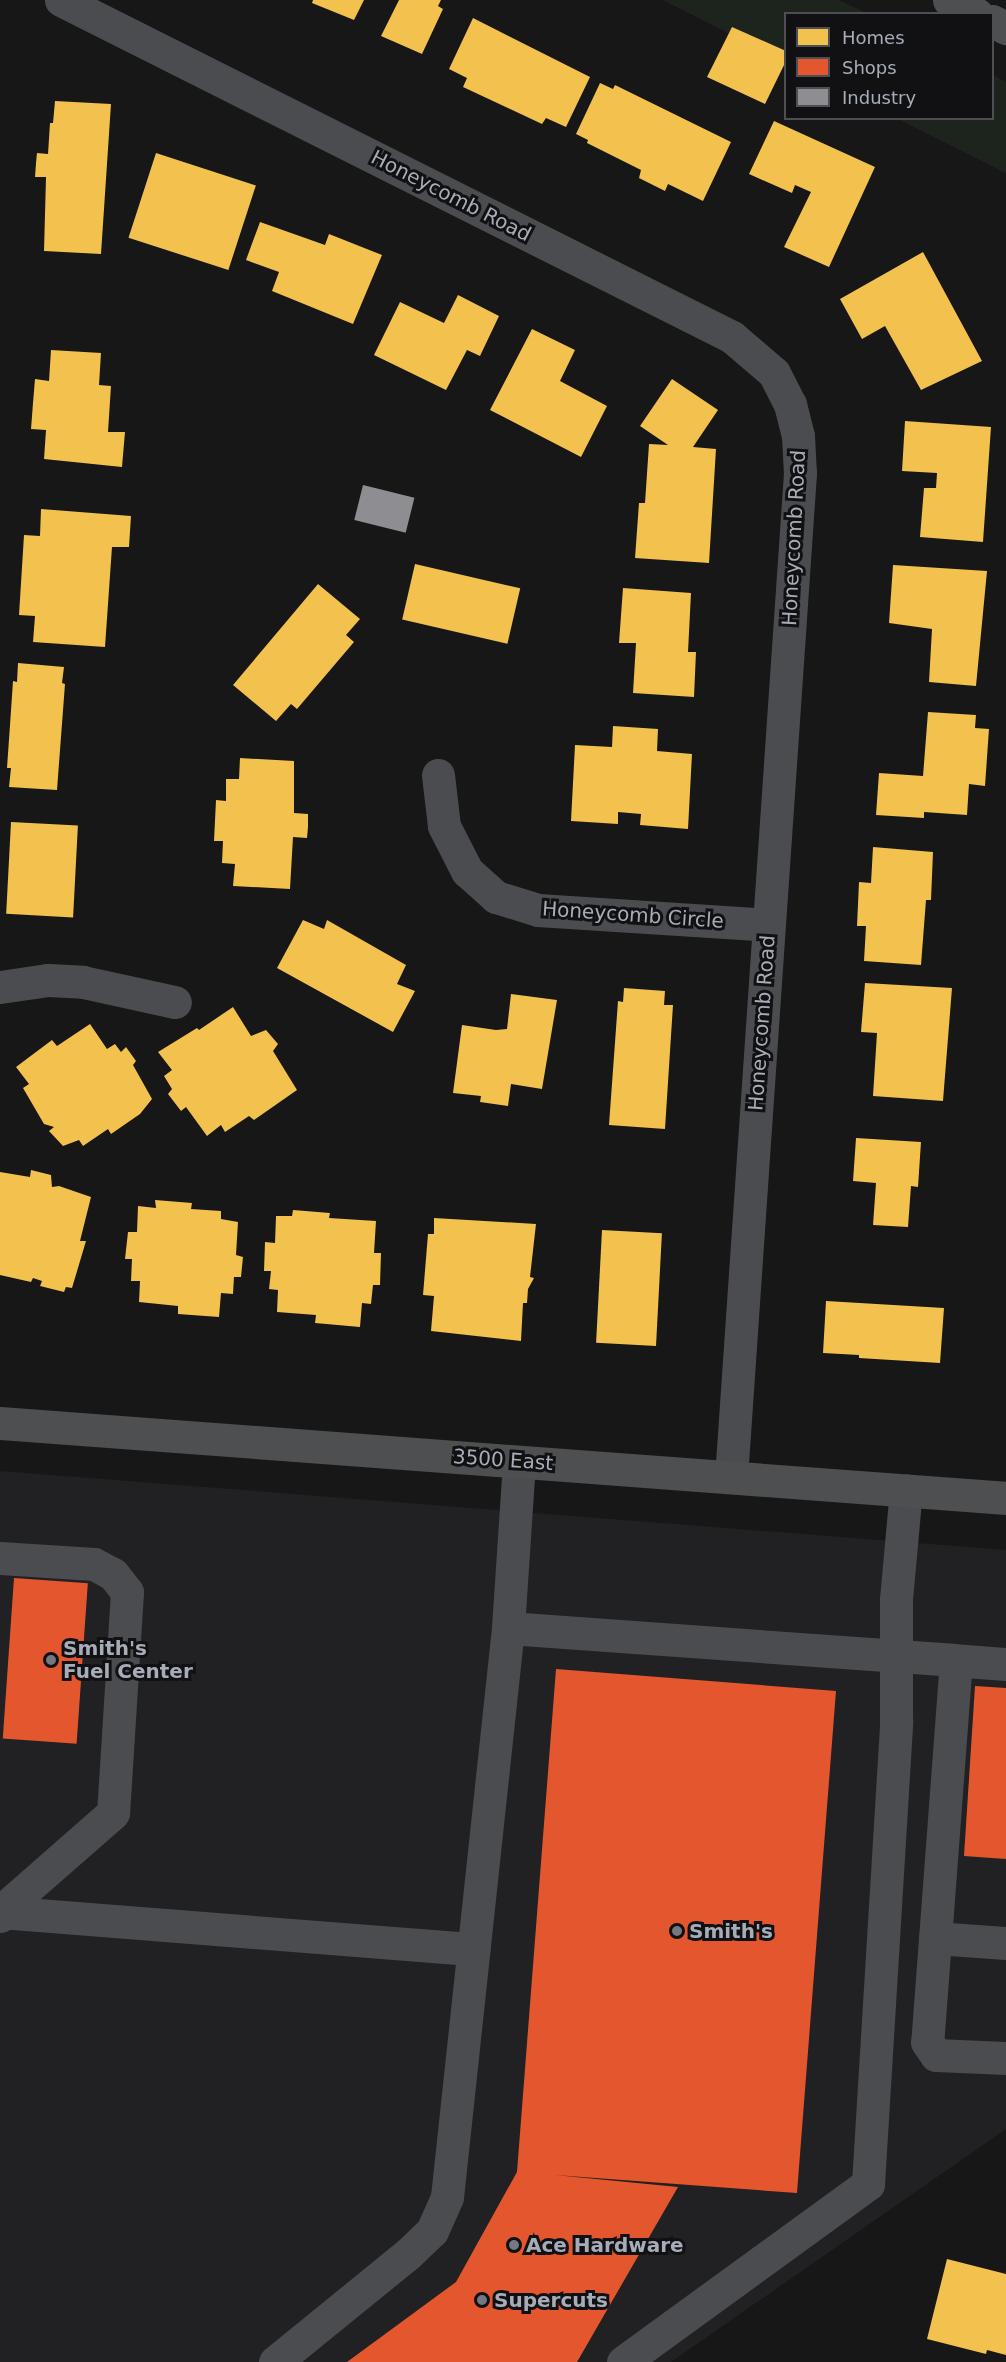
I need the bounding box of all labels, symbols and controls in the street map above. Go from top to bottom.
legend [784,12,994,120]
text: Homes [842,27,905,48]
text: Shops [842,57,897,78]
text: Industry [842,87,916,108]
street label: Honeycomb Road [367,145,535,247]
street label: Honeycomb Road [777,449,811,627]
street label: Honeycomb Circle [541,897,725,933]
street label: Honeycomb Road [744,934,780,1112]
street label: 3500 East [452,1445,554,1475]
place label: Smith's Fuel Center [63,1636,193,1683]
marker: Smith's Fuel Center [44,1653,58,1667]
place label: Smith's [689,1919,773,1943]
marker: Smith's [670,1924,684,1938]
place label: Ace Hardware [526,2233,684,2257]
marker: Ace Hardware [507,2238,521,2252]
place label: Supercuts [494,2288,608,2312]
marker: Supercuts [475,2293,489,2307]

